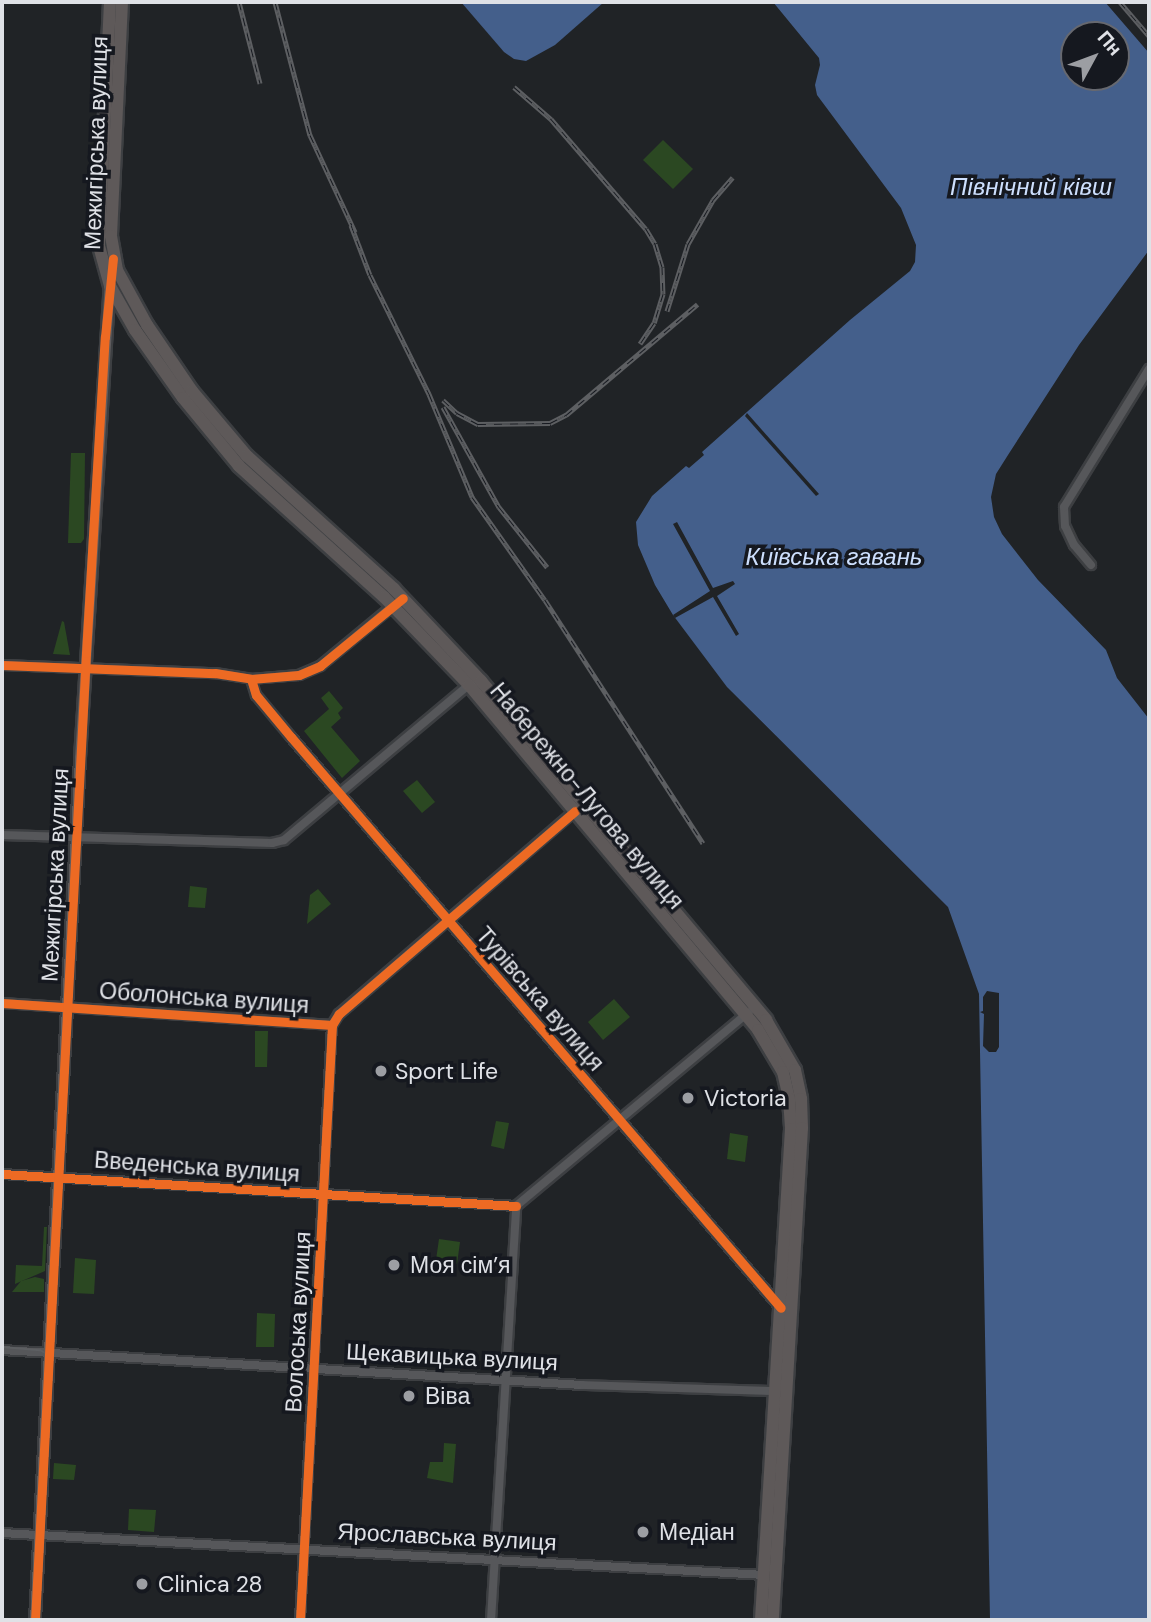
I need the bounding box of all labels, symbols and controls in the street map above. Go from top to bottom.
north arrow [1060,21,1130,91]
text: Пн [1092,26,1127,61]
street label: Межигірська вулиця [78,28,114,258]
water label: Північний ківш [944,173,1118,201]
water label: Київська гавань [740,543,928,571]
street label: Набережно-Лугова вулиця [478,670,696,922]
street label: Межигірська вулиця [35,760,75,990]
street label: Турівська вулиця [466,917,614,1081]
street label: Оболонська вулиця [92,976,316,1020]
place label: Sport Life [395,1057,498,1085]
marker: Sport Life [373,1063,389,1079]
place label: Victoria [704,1084,787,1112]
marker: Victoria [678,1088,698,1108]
street label: Введенська вулиця [87,1146,307,1188]
street label: Волоська вулиця [279,1225,317,1419]
place label: Моя сім’я [410,1251,513,1279]
marker: Моя сім’я [384,1255,404,1275]
street label: Щекавицька вулиця [338,1337,566,1377]
place label: Віва [425,1382,471,1410]
marker: Віва [399,1386,419,1406]
street label: Ярославська вулиця [331,1517,563,1557]
place label: Медіан [659,1518,737,1546]
marker: Медіан [633,1522,653,1542]
place label: Clinica 28 [158,1570,262,1598]
marker: Clinica 28 [132,1574,152,1594]

